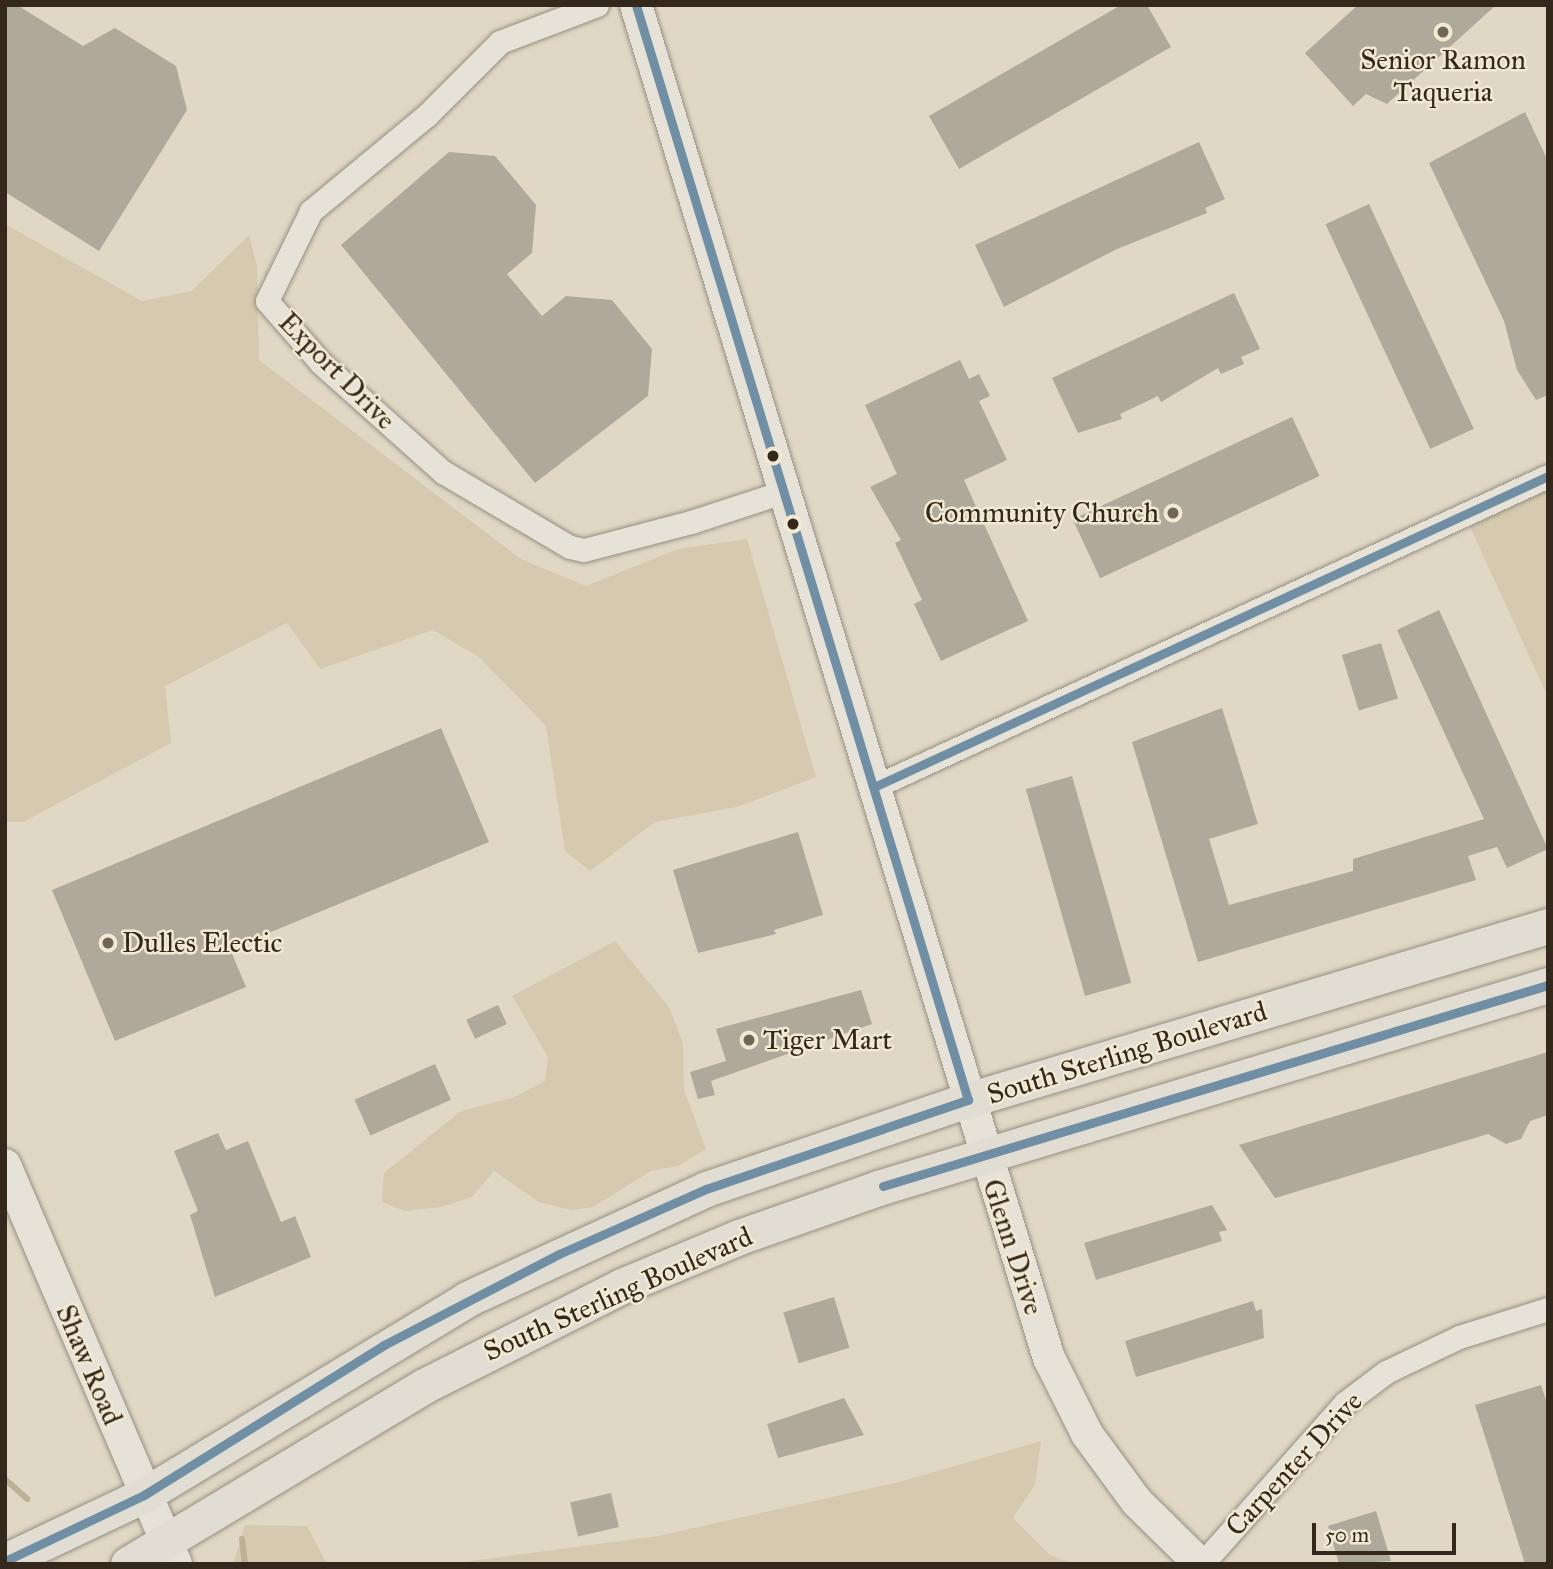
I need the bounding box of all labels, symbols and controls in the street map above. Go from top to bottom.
marker: Senior Ramon Taqueria [1435,24,1451,40]
place label: Senior Ramon Taqueria [1360,43,1526,109]
street label: Export Drive [271,305,403,437]
unlabelled marker [766,449,780,463]
place label: Community Church [925,496,1159,530]
marker: Community Church [1165,505,1181,521]
unlabelled marker [786,517,800,531]
place label: Dulles Electic [122,926,282,960]
marker: Dulles Electic [100,935,116,951]
street label: South Sterling Boulevard [983,994,1271,1112]
place label: Tiger Mart [763,1023,892,1057]
marker: Tiger Mart [741,1032,757,1048]
street label: Glenn Drive [975,1175,1051,1319]
street label: South Sterling Boulevard [478,1220,758,1368]
street label: Shaw Road [49,1300,129,1430]
street label: Carpenter Drive [1219,1385,1369,1543]
scale bar [1315,1510,1458,1554]
text: 50 m [1325,1522,1369,1548]

